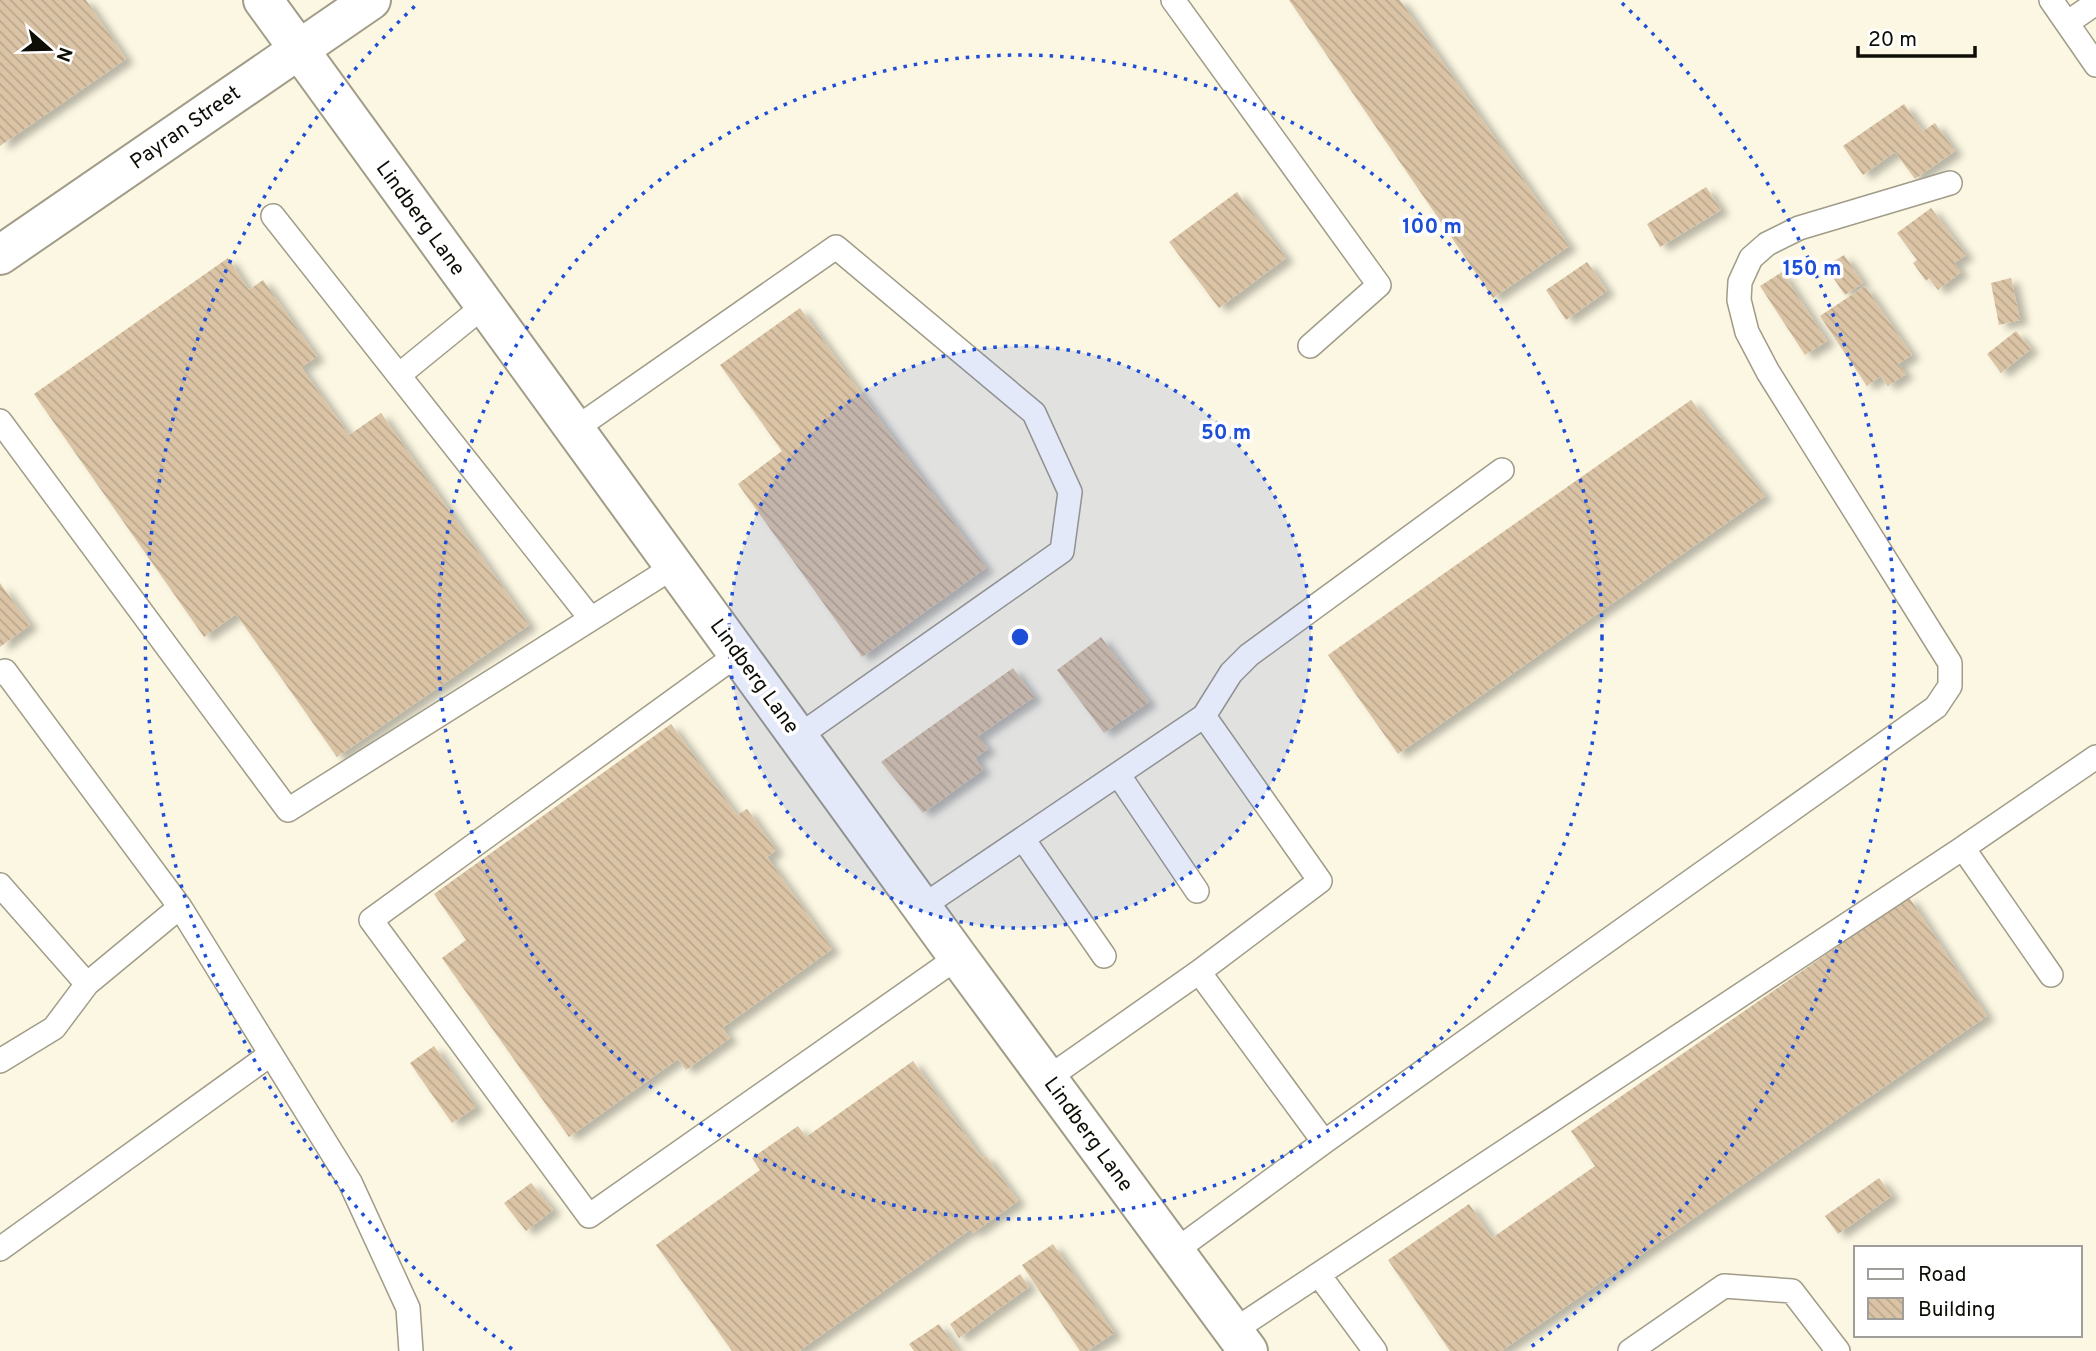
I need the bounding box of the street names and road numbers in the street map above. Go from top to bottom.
street label: Payran Street [125,80,246,176]
street label: Lindberg Lane [369,156,471,282]
street label: Lindberg Lane [703,614,805,740]
street label: Lindberg Lane [1037,1072,1139,1198]

